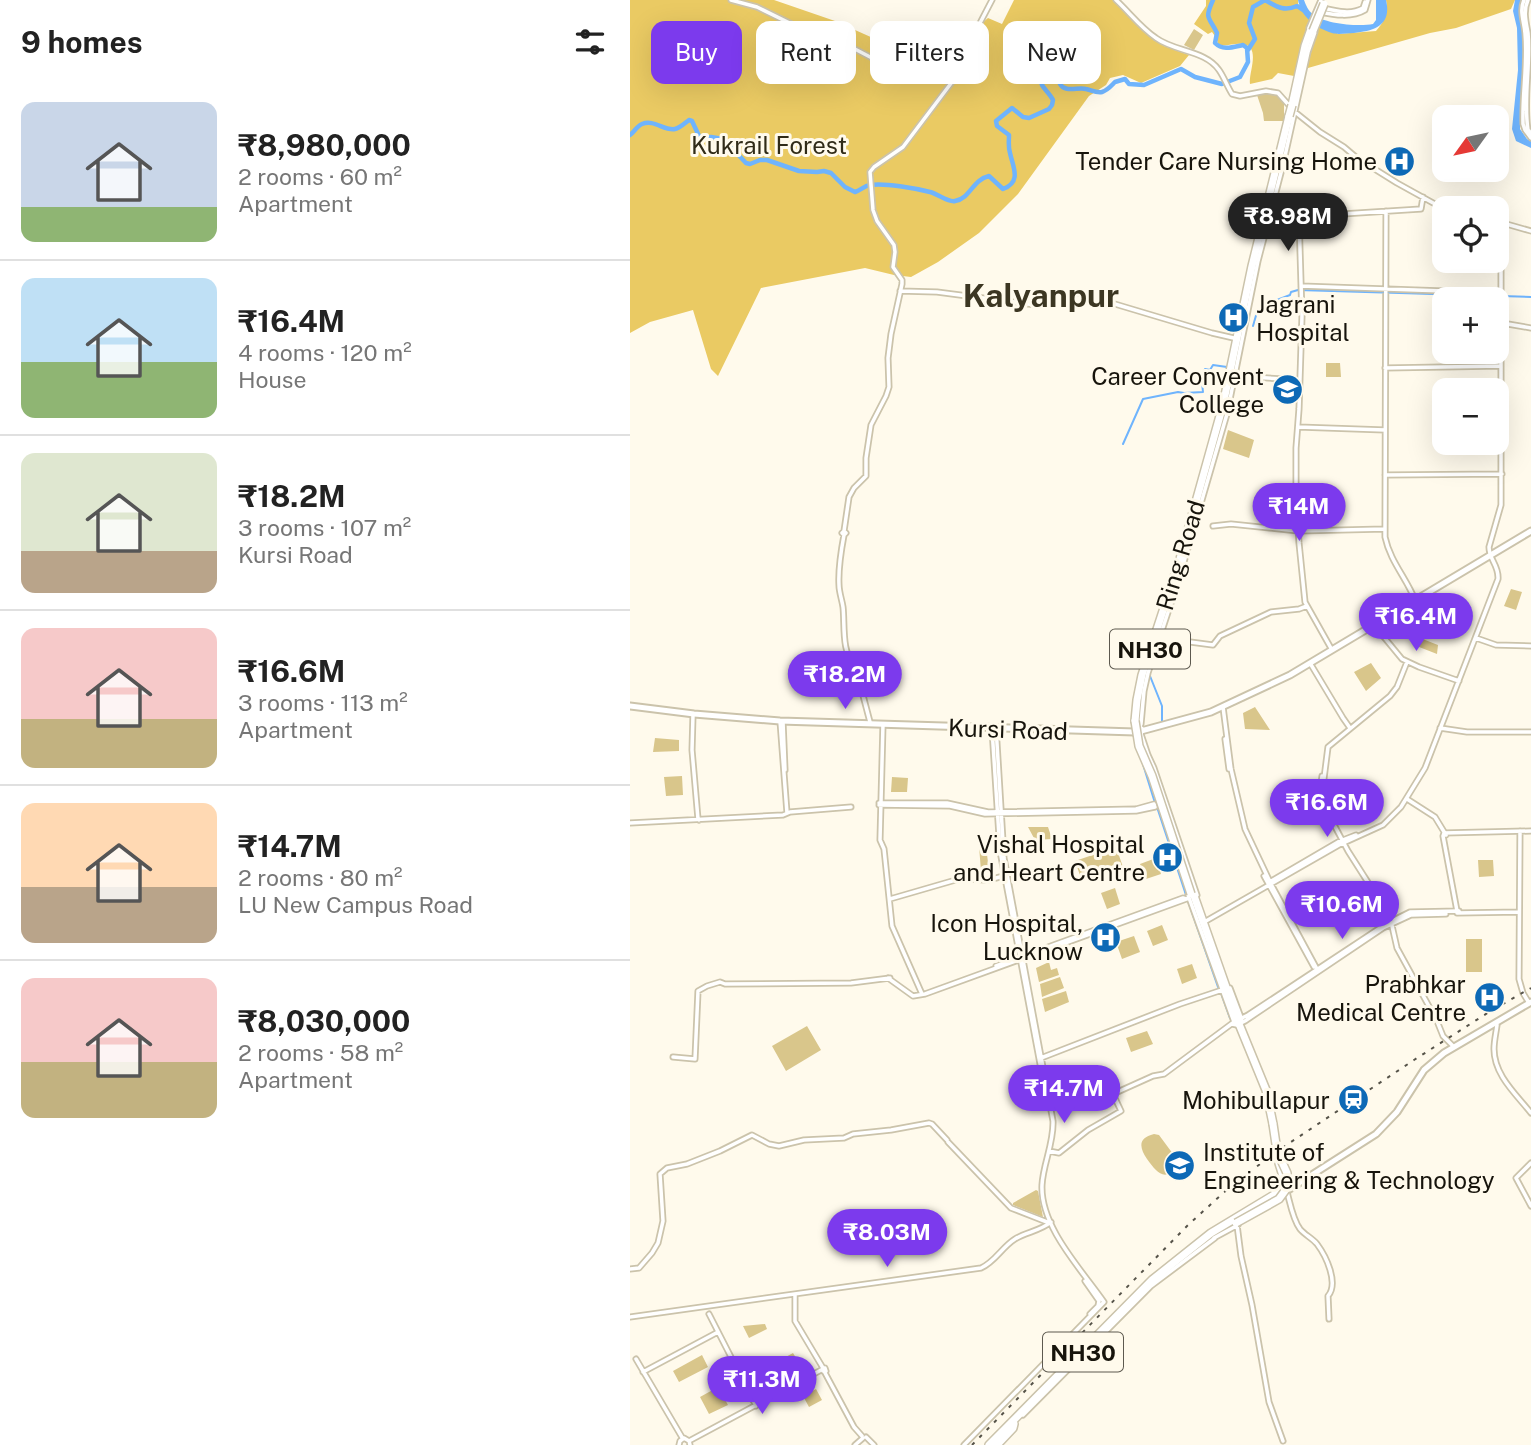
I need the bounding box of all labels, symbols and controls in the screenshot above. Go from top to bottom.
chip: Buy [651,21,742,84]
chip: Rent [756,21,856,84]
chip: Filters [870,21,989,84]
chip: New [1003,21,1101,84]
icon: filters [571,23,609,61]
text: 9 homes [21,24,143,60]
north arrow [1432,105,1508,182]
map controls [1432,105,1509,455]
text: ₹8,980,000 [238,127,411,163]
icon: home [77,130,161,214]
park label: Kukrail Forest [691,131,847,159]
hospital icon: Tender Care Nursing Home [1383,144,1417,178]
place label: Tender Care Nursing Home [1075,147,1377,175]
text: 2 rooms · 60 m² [238,163,402,190]
text: Apartment [238,190,353,217]
pin: ₹8.98M [1231,194,1345,253]
button: locate [1432,196,1509,273]
text: ₹8.98M [1244,202,1332,229]
district label: Kalyanpur [963,277,1119,314]
button: + [1432,287,1509,364]
place label: Jagrani Hospital [1256,290,1350,346]
hospital icon: Jagrani Hospital [1216,301,1250,335]
text: ₹16.4M [238,303,345,339]
icon: home [77,306,161,390]
text: 4 rooms · 120 m² [238,339,412,366]
place label: Career Convent College [1091,362,1264,418]
text: House [238,366,306,393]
school or university icon: Career Convent College [1270,373,1304,407]
button: − [1432,378,1509,455]
text: ₹18.2M [238,478,346,514]
icon: home [77,481,161,565]
pin: ₹14M [1258,484,1340,543]
text: ₹14M [1269,492,1329,519]
street label: Ring Road [1150,497,1210,613]
text: 3 rooms · 107 m² [238,514,411,541]
text: Kursi Road [238,541,353,568]
pin: ₹16.4M [1359,594,1473,653]
text: ₹16.4M [1375,602,1457,629]
road number: NH30 [1110,629,1190,668]
pin: ₹18.2M [788,652,902,711]
text: ₹16.6M [238,653,345,689]
icon: home [77,656,161,740]
text: ₹18.2M [804,660,886,687]
text: 3 rooms · 113 m² [238,689,408,716]
street label: Kursi Road [948,713,1068,745]
text: Apartment [238,716,353,743]
pin: ₹16.6M [1270,780,1384,839]
text: ₹16.6M [1286,788,1368,815]
text: ₹14.7M [238,828,342,864]
place label: Vishal Hospital and Heart Centre [953,830,1145,886]
icon: home [77,831,161,915]
hospital icon: Vishal Hospital and Heart Centre [1151,841,1185,875]
text: 2 rooms · 80 m² [238,864,403,891]
pin: ₹10.6M [1285,881,1399,941]
text: ₹10.6M [1301,890,1383,917]
text: LU New Campus Road [238,891,473,918]
place label: Icon Hospital, Lucknow [930,909,1083,965]
hospital icon: Icon Hospital, Lucknow [1089,920,1123,954]
place label: Prabhkar Medical Centre [1296,970,1466,1026]
hospital icon: Prabhkar Medical Centre [1472,981,1506,1015]
text: ₹8,030,000 [238,1003,410,1039]
icon: home [77,1006,161,1090]
text: 2 rooms · 58 m² [238,1039,403,1066]
text: Apartment [238,1066,353,1093]
pin: ₹14.7M [1007,1066,1121,1125]
text: ₹14.7M [1024,1074,1104,1101]
station icon: Mohibullapur [1336,1083,1370,1117]
place label: Mohibullapur [1182,1086,1330,1114]
place label: Institute of Engineering & Technology [1203,1138,1495,1194]
school or university icon: Institute of Engineering & Technology [1163,1149,1197,1183]
pin: ₹8.03M [830,1210,944,1269]
text: ₹8.03M [843,1218,931,1245]
road number: NH30 [1043,1332,1123,1372]
pin: ₹11.3M [705,1356,819,1416]
text: ₹11.3M [723,1365,801,1392]

